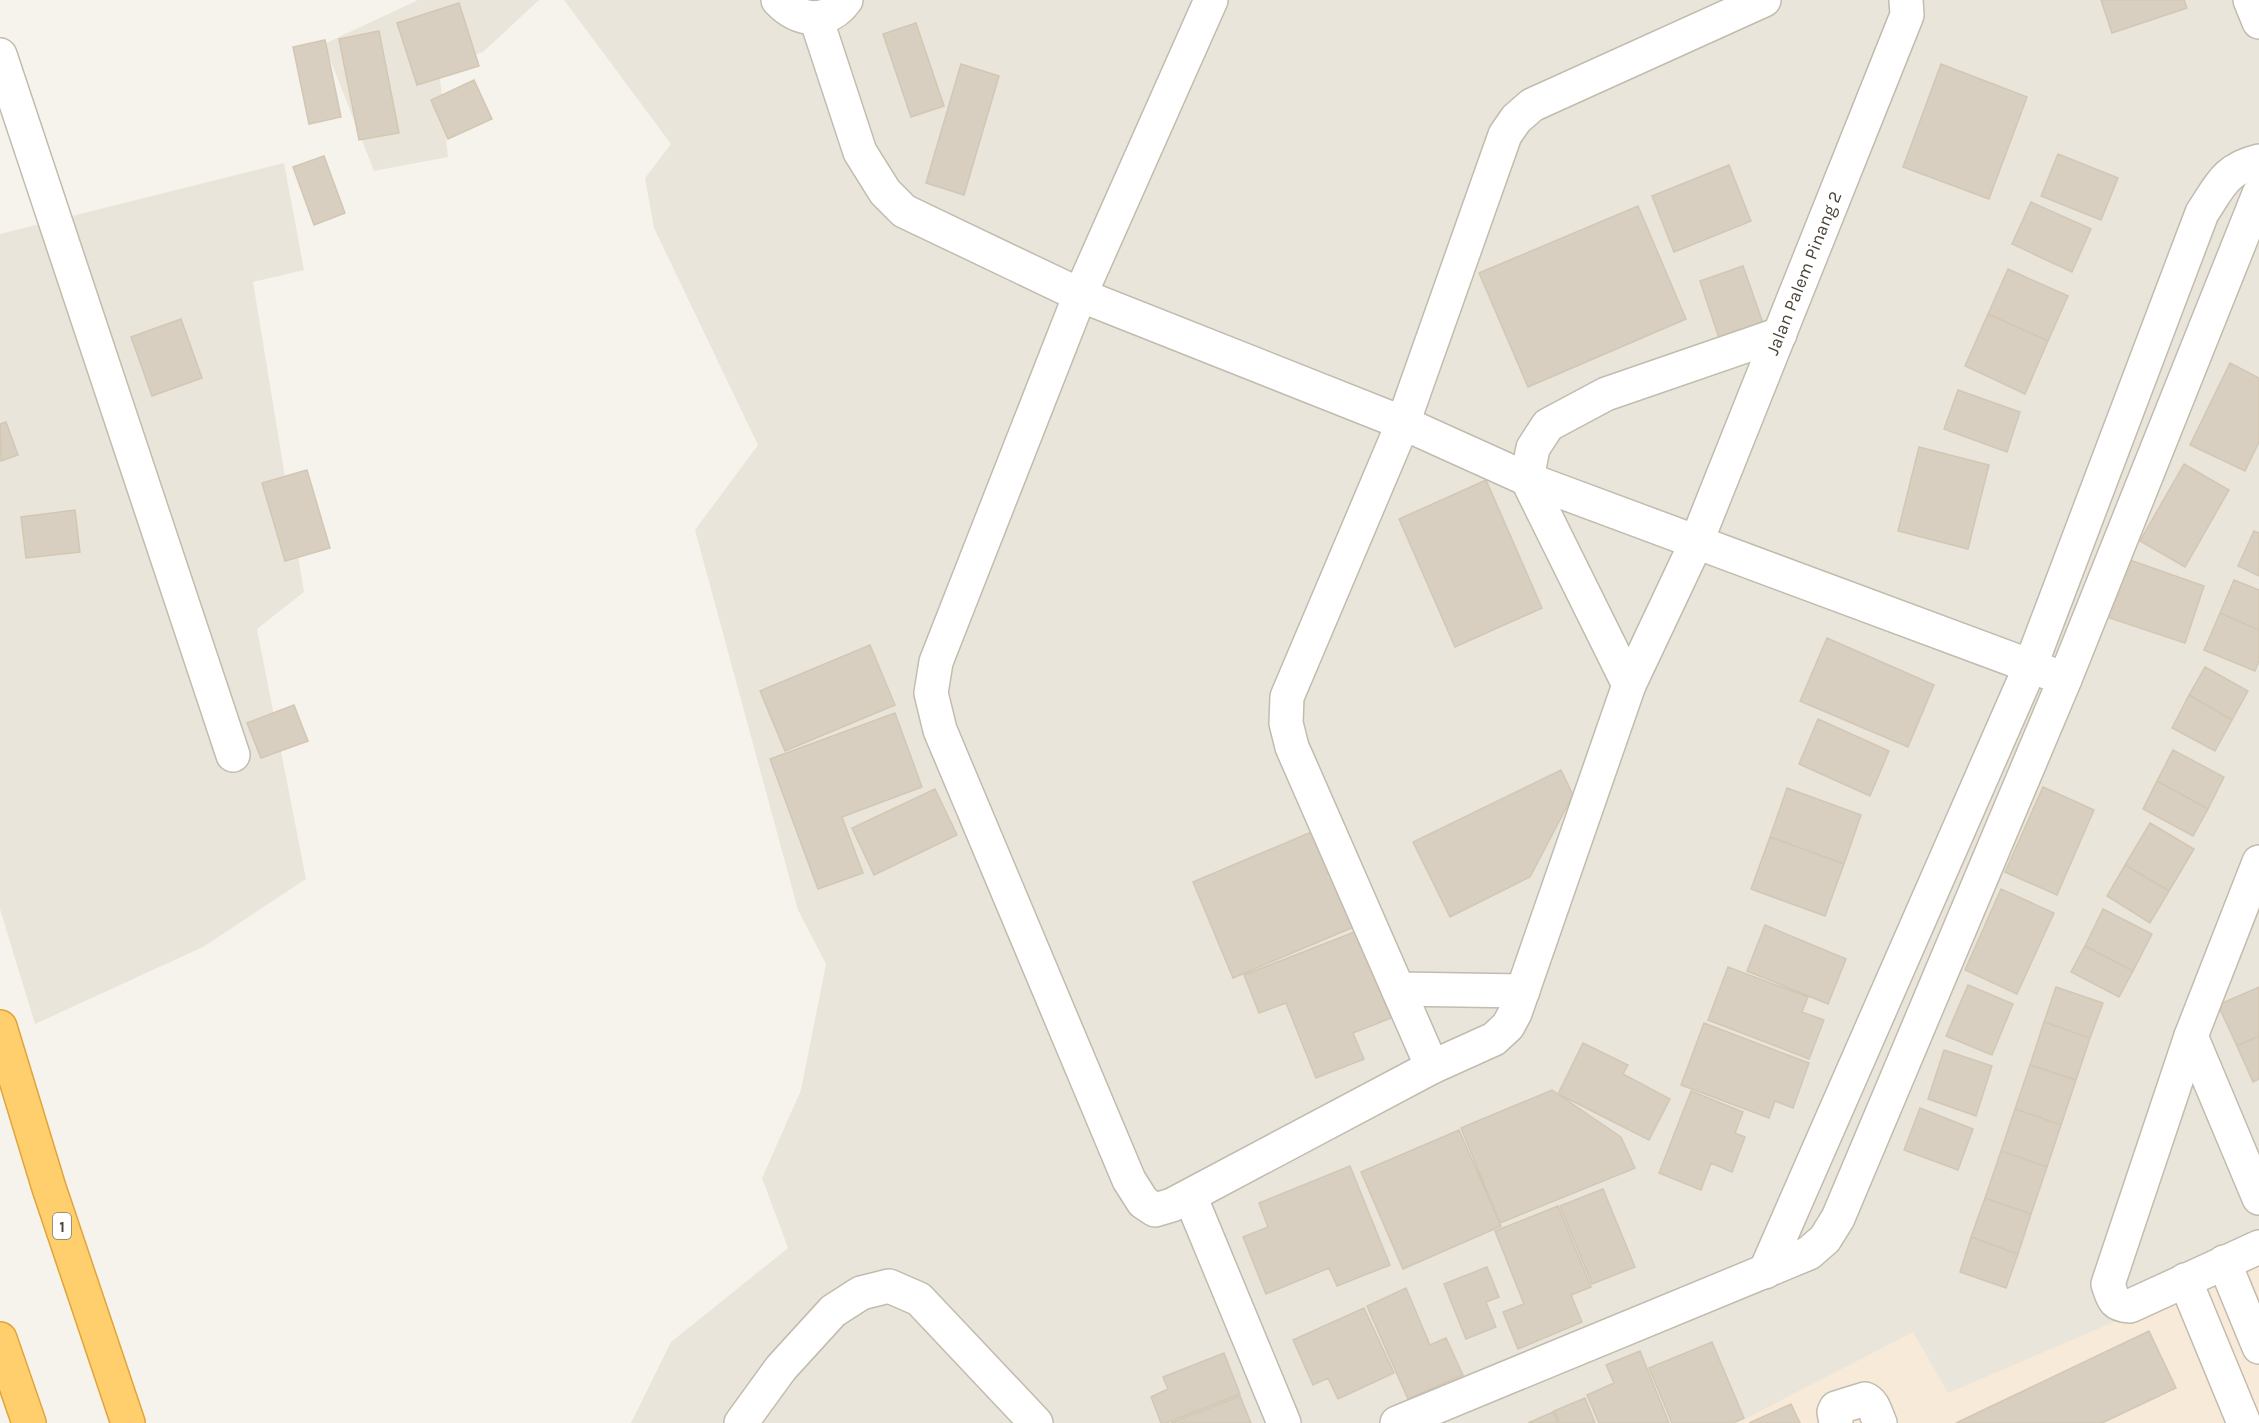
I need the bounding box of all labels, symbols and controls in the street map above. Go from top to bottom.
street label: Jalan Palem Pinang 2 [1761,188,1846,358]
road number: 1 [53,1213,71,1239]

